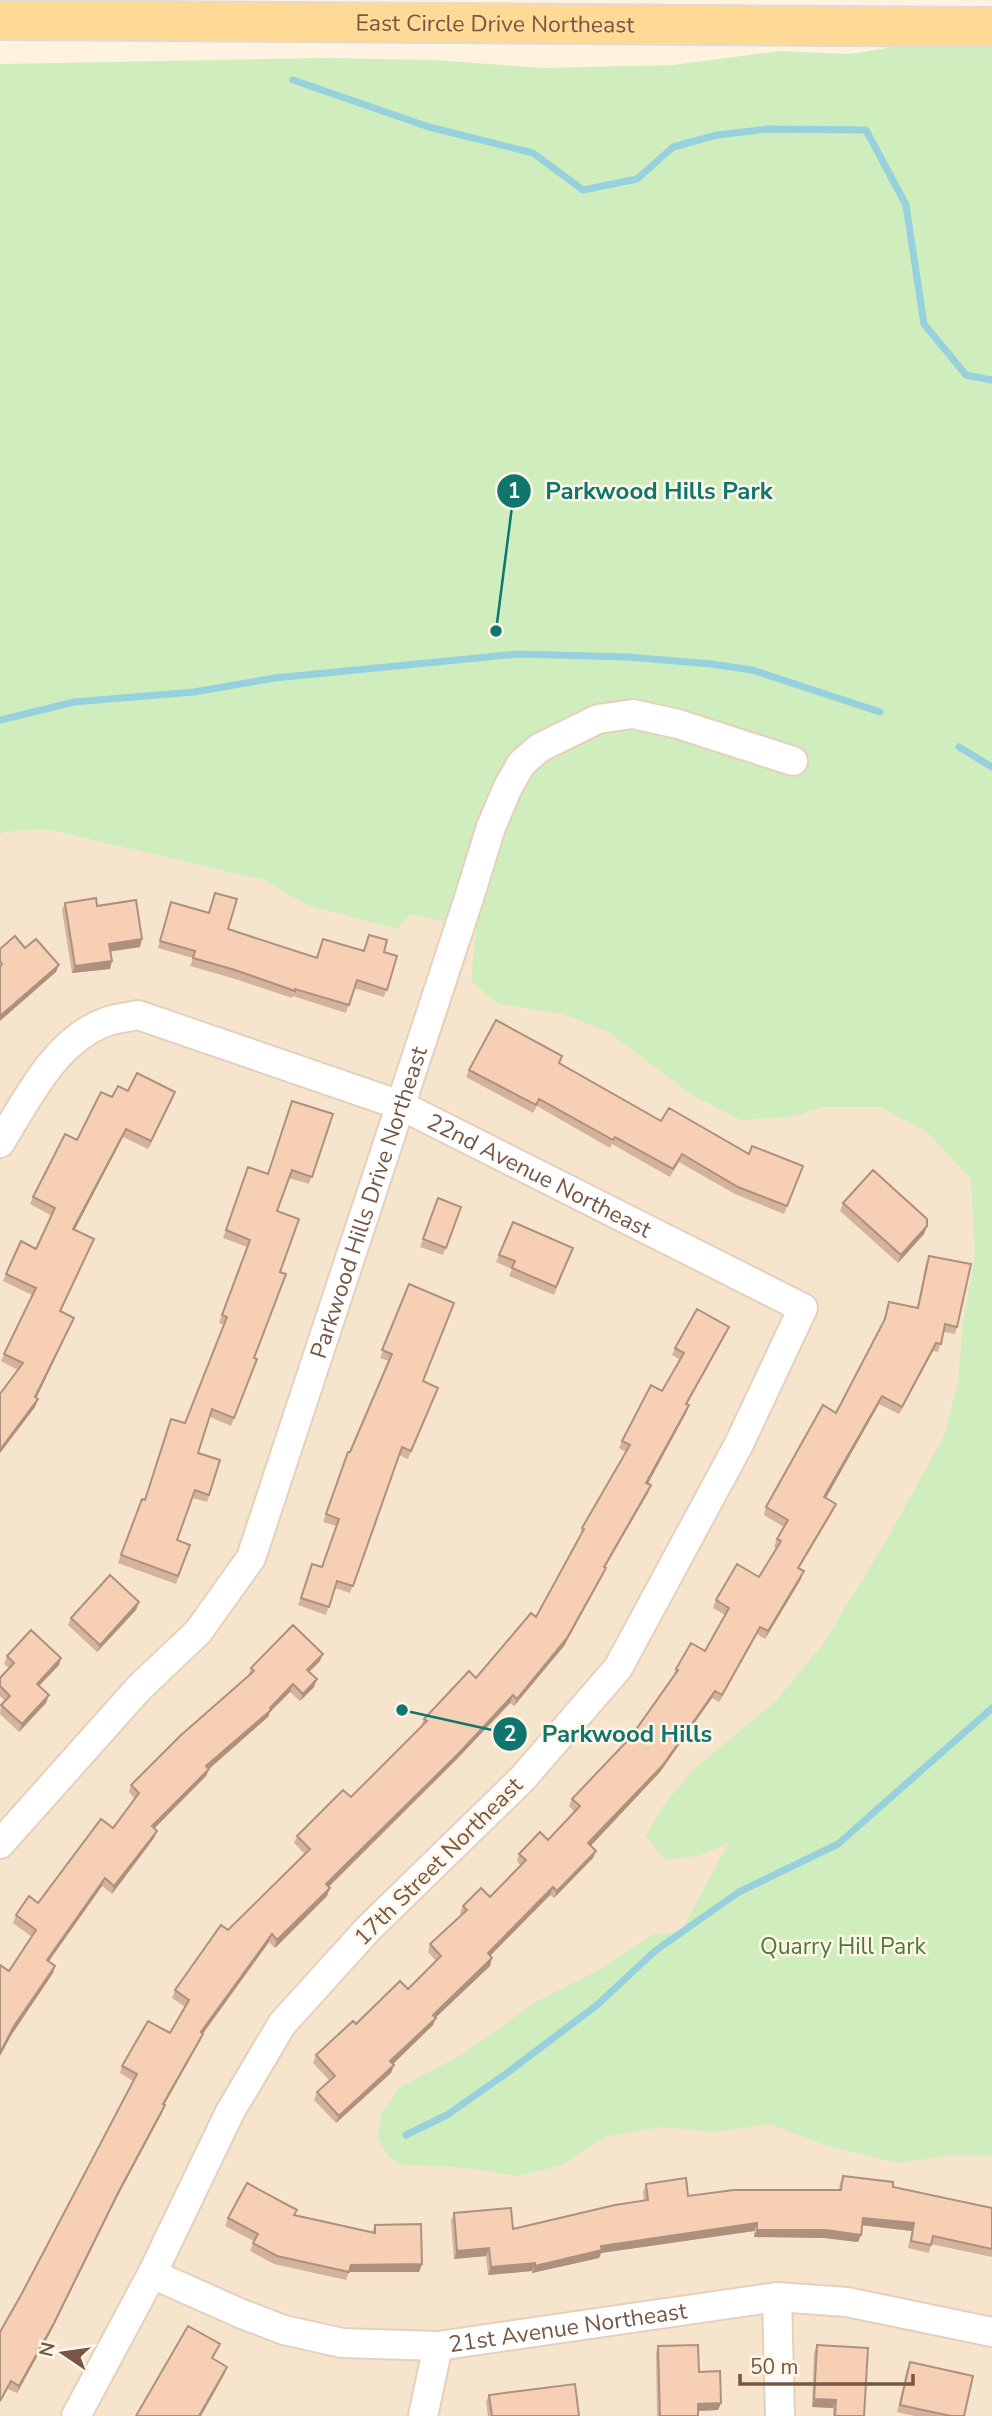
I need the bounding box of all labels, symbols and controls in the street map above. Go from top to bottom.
street label: East Circle Drive Northeast [356,8,635,40]
callout: Parkwood Hills Park [496,469,786,514]
text: Parkwood Hills Park [545,475,774,507]
text: 1 [508,477,520,505]
street label: Parkwood Hills Drive Northeast [303,1041,435,1362]
street label: 22nd Avenue Northeast [422,1106,657,1246]
callout: Parkwood Hills [493,1711,726,1756]
text: Parkwood Hills [542,1718,712,1750]
text: 2 [504,1720,516,1748]
street label: 17th Street Northeast [347,1770,530,1952]
park label: Quarry Hill Park [760,1931,926,1962]
street label: 21st Avenue Northeast [447,2295,690,2360]
north arrow [28,2318,98,2388]
text: N [33,2340,62,2359]
scale bar [740,2342,913,2386]
text: 50 m [750,2353,799,2381]

